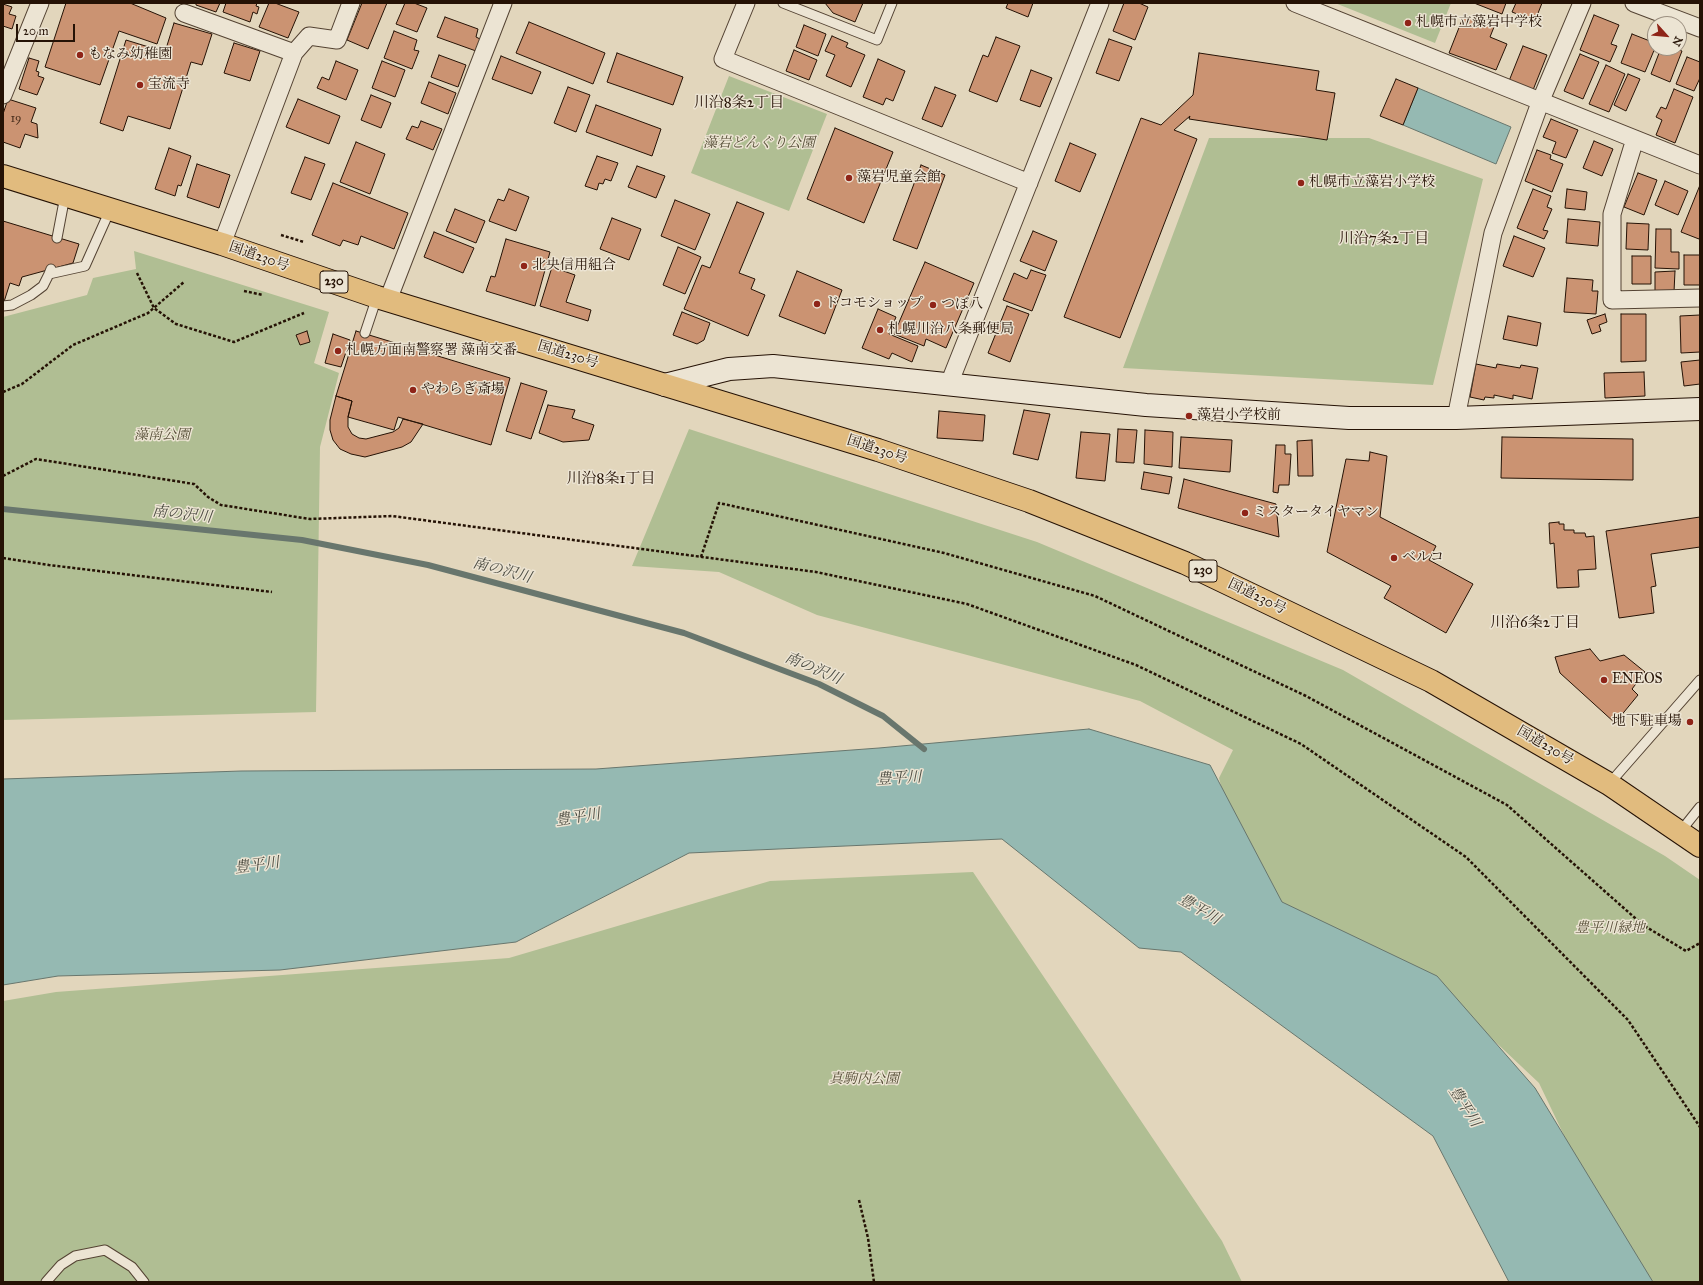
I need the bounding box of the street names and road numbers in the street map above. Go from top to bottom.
street label: 国道230号 [227,239,291,275]
road number: 230 [320,271,348,293]
street label: 国道230号 [536,338,600,372]
street label: 国道230号 [845,432,909,468]
road number: 230 [1189,560,1217,582]
street label: 国道230号 [1225,576,1289,618]
street label: 国道230号 [1514,723,1576,769]

